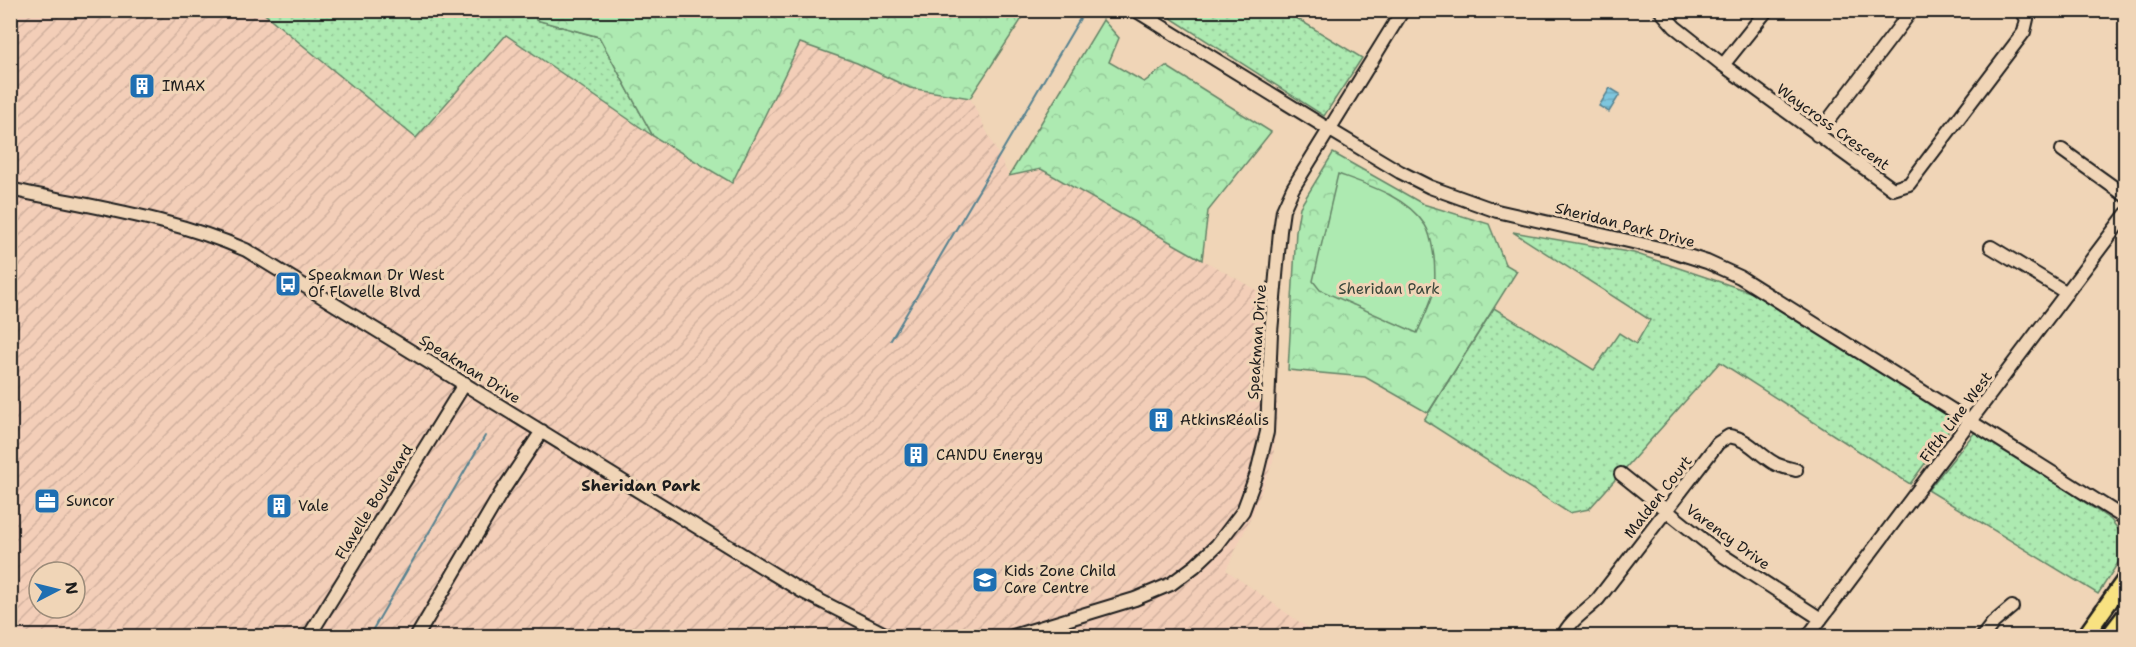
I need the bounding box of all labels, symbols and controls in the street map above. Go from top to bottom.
building icon: IMAX [127,71,157,101]
place label: IMAX [162,76,206,96]
street label: Waycross Crescent [1772,79,1894,175]
street label: Sheridan Park Drive [1553,198,1697,252]
place label: Speakman Dr West Of Flavelle Blvd [308,265,445,302]
bus stop icon: Speakman Dr West Of Flavelle Blvd [273,269,303,299]
park label: Sheridan Park [1338,279,1440,299]
street label: Speakman Drive [1243,284,1271,400]
street label: Speakman Drive [416,330,524,408]
street label: Fifth Line West [1915,367,1997,467]
building icon: AtkinsRéalis [1146,405,1176,435]
place label: AtkinsRéalis [1180,410,1269,430]
street label: Flavelle Boulevard [331,440,418,563]
building icon: CANDU Energy [901,440,931,470]
place label: CANDU Energy [936,445,1043,465]
street label: Malden Court [1619,452,1697,542]
district label: Sheridan Park [581,475,701,496]
office icon: Suncor [32,486,62,516]
place label: Suncor [66,491,115,511]
building icon: Vale [264,491,294,521]
place label: Vale [298,496,329,516]
street label: Varency Drive [1682,500,1774,574]
north arrow [27,560,87,620]
place label: Kids Zone Child Care Centre [1004,561,1116,598]
school or university icon: Kids Zone Child Care Centre [970,565,1000,595]
text: N [60,581,83,596]

